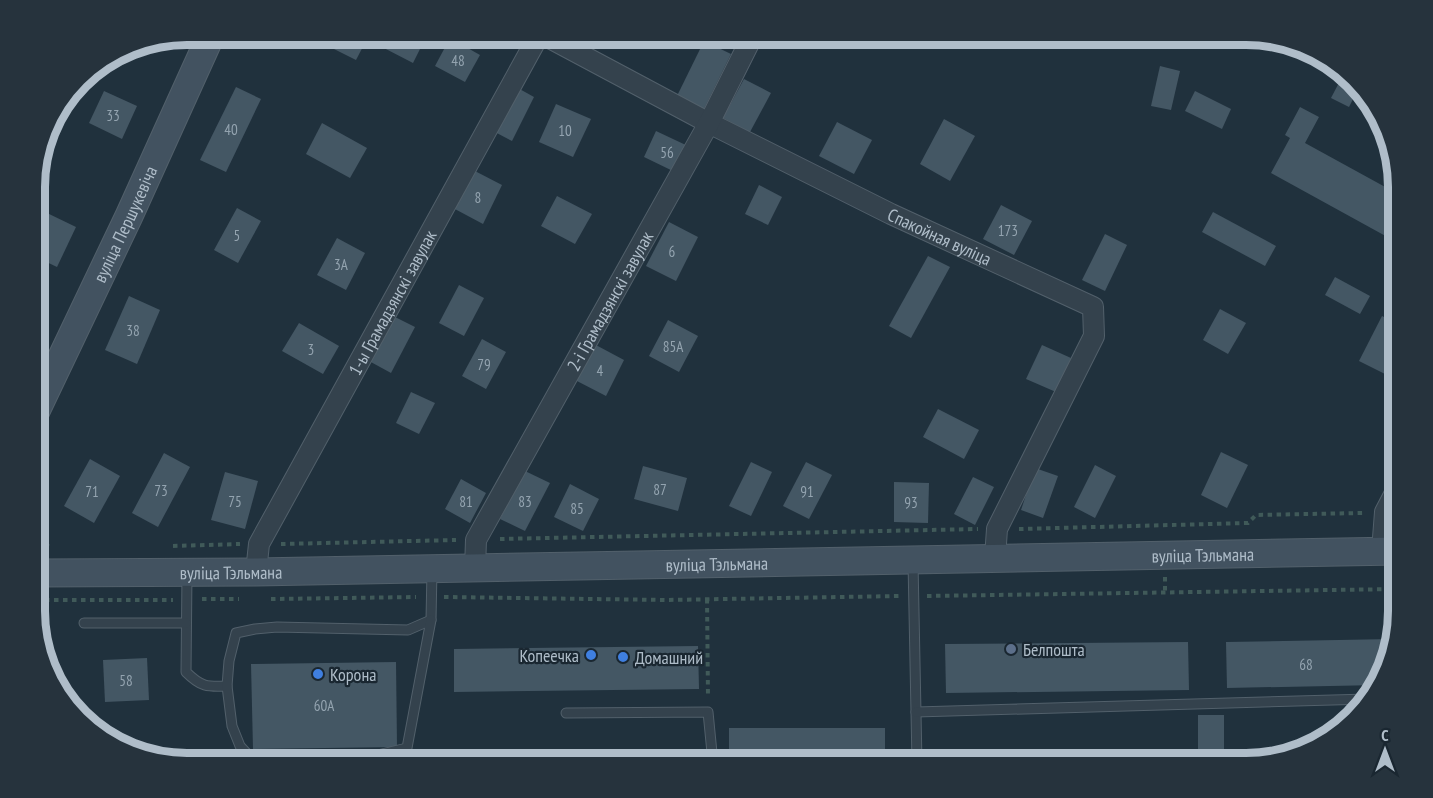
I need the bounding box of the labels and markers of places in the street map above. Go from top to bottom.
place label: Белпошта [1023,638,1085,661]
marker: Белпошта [1004,642,1018,656]
place label: Копеечка [519,644,579,667]
place label: Домашний [635,646,703,669]
marker: Копеечка [584,648,598,662]
marker: Домашний [616,650,630,664]
place label: Корона [330,663,376,686]
marker: Корона [311,667,325,681]

